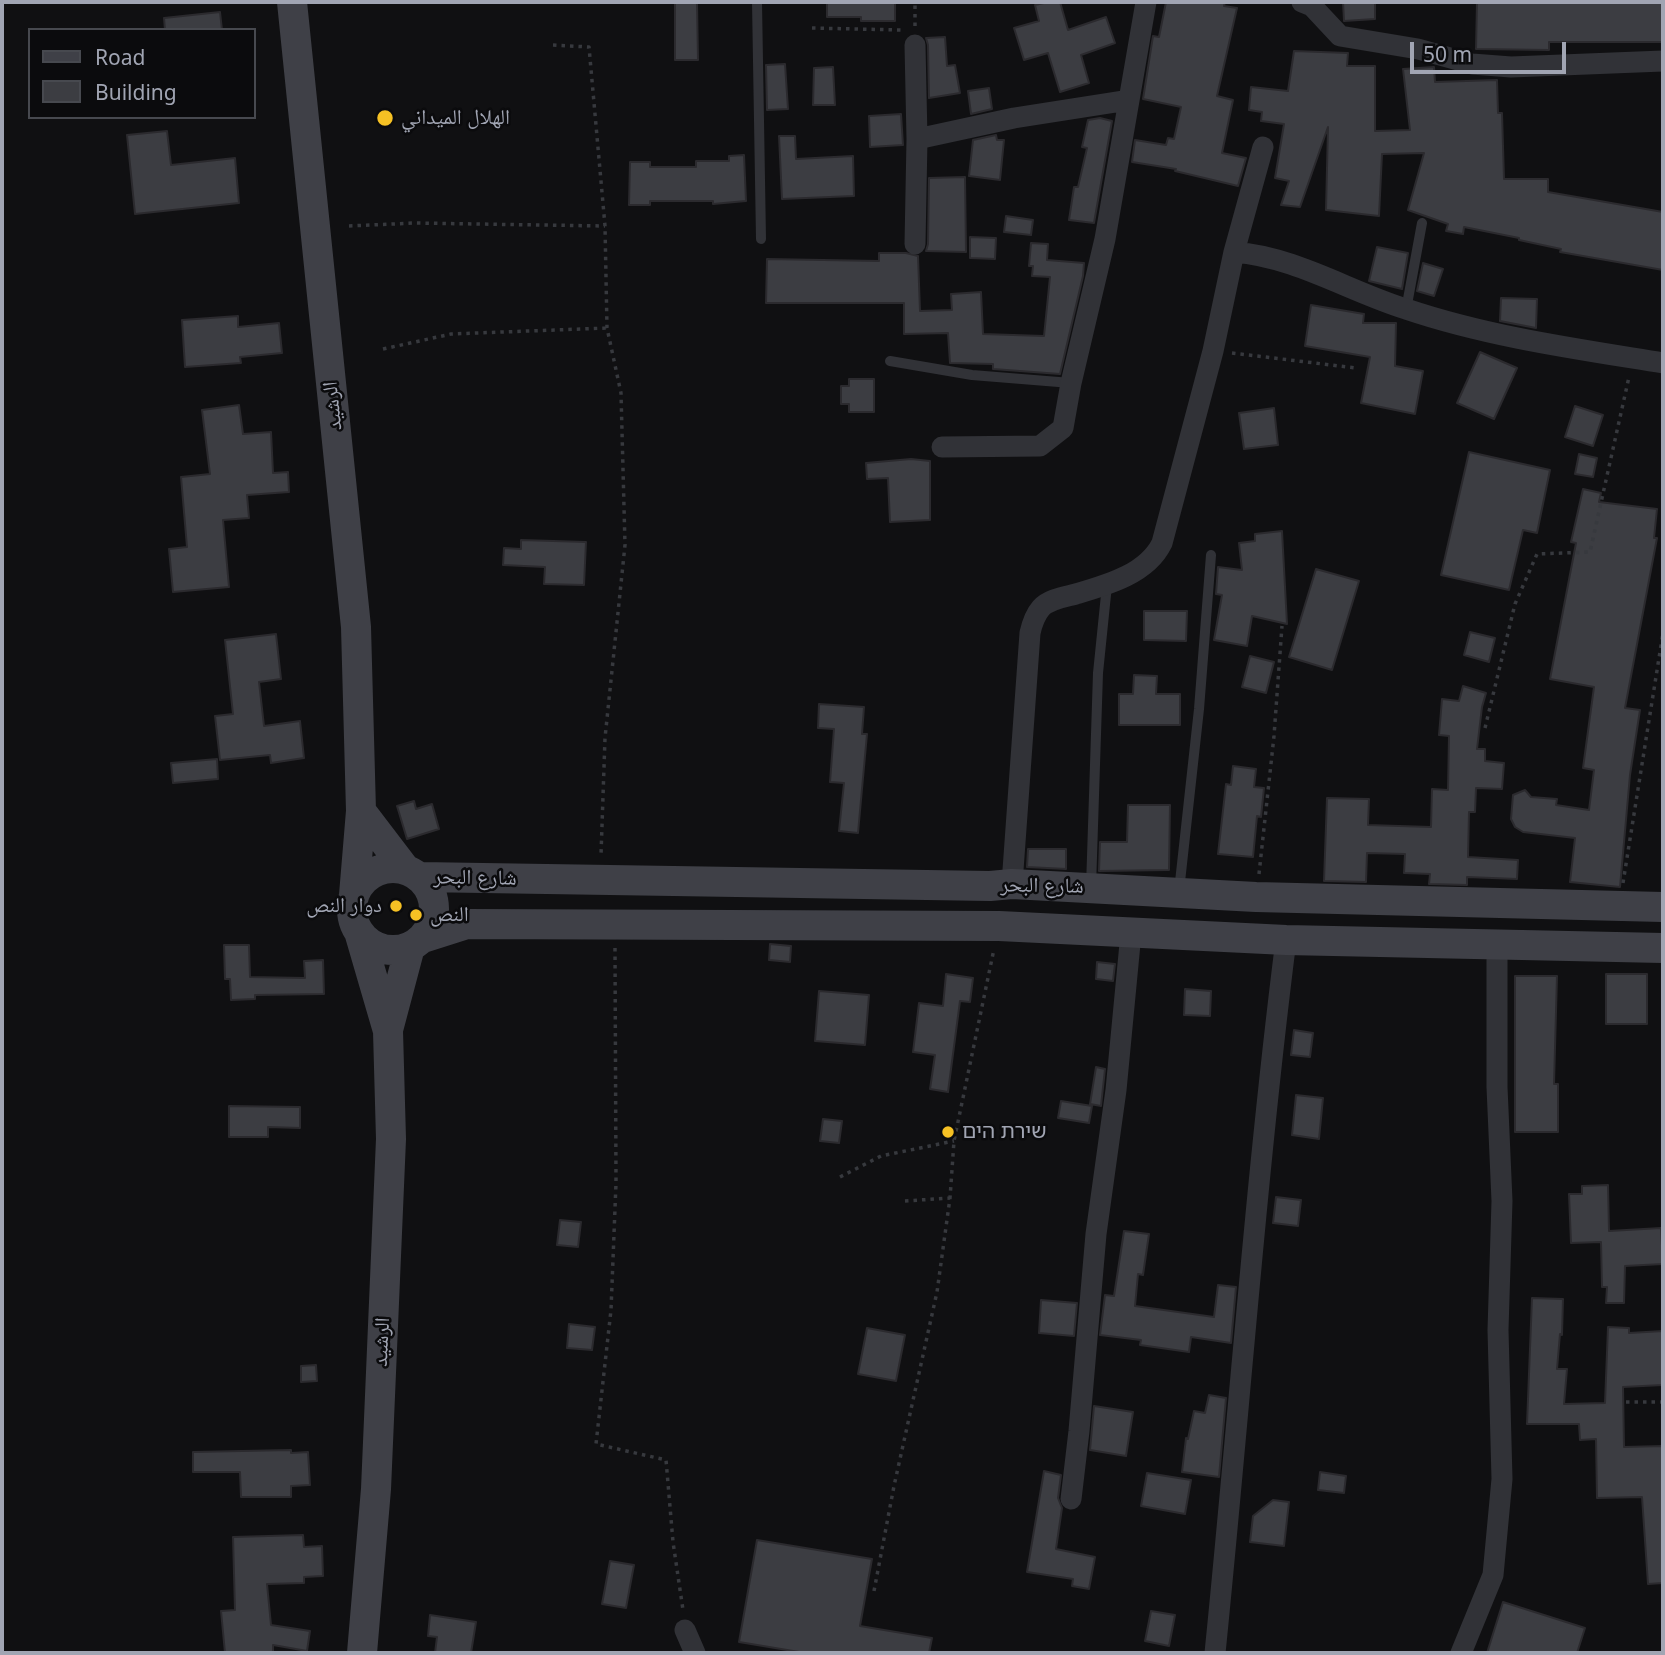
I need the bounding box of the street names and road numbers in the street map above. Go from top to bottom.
street label: الرشيد [318,380,348,432]
street label: شارع البحر [433,865,517,891]
street label: شارع البحر [1000,873,1084,899]
street label: الرشيد [368,1317,396,1367]

